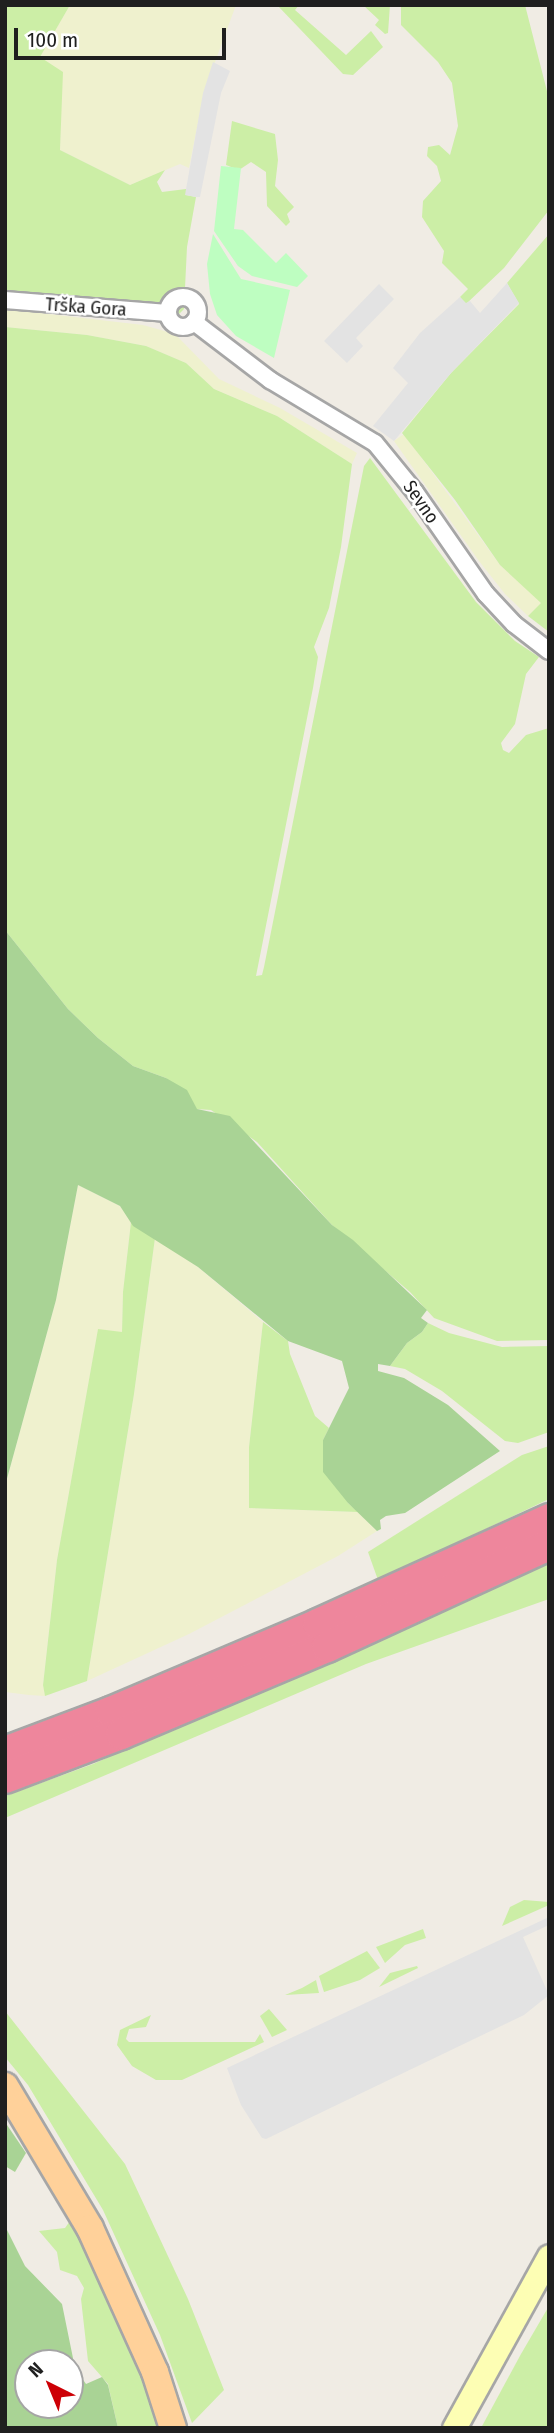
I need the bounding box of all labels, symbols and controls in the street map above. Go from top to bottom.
scale bar [18,14,229,58]
text: 100 m [27,27,78,53]
street label: Trška Gora [45,293,127,321]
street label: Sevno [398,476,444,528]
north arrow [14,2349,84,2419]
text: N [24,2357,48,2382]

